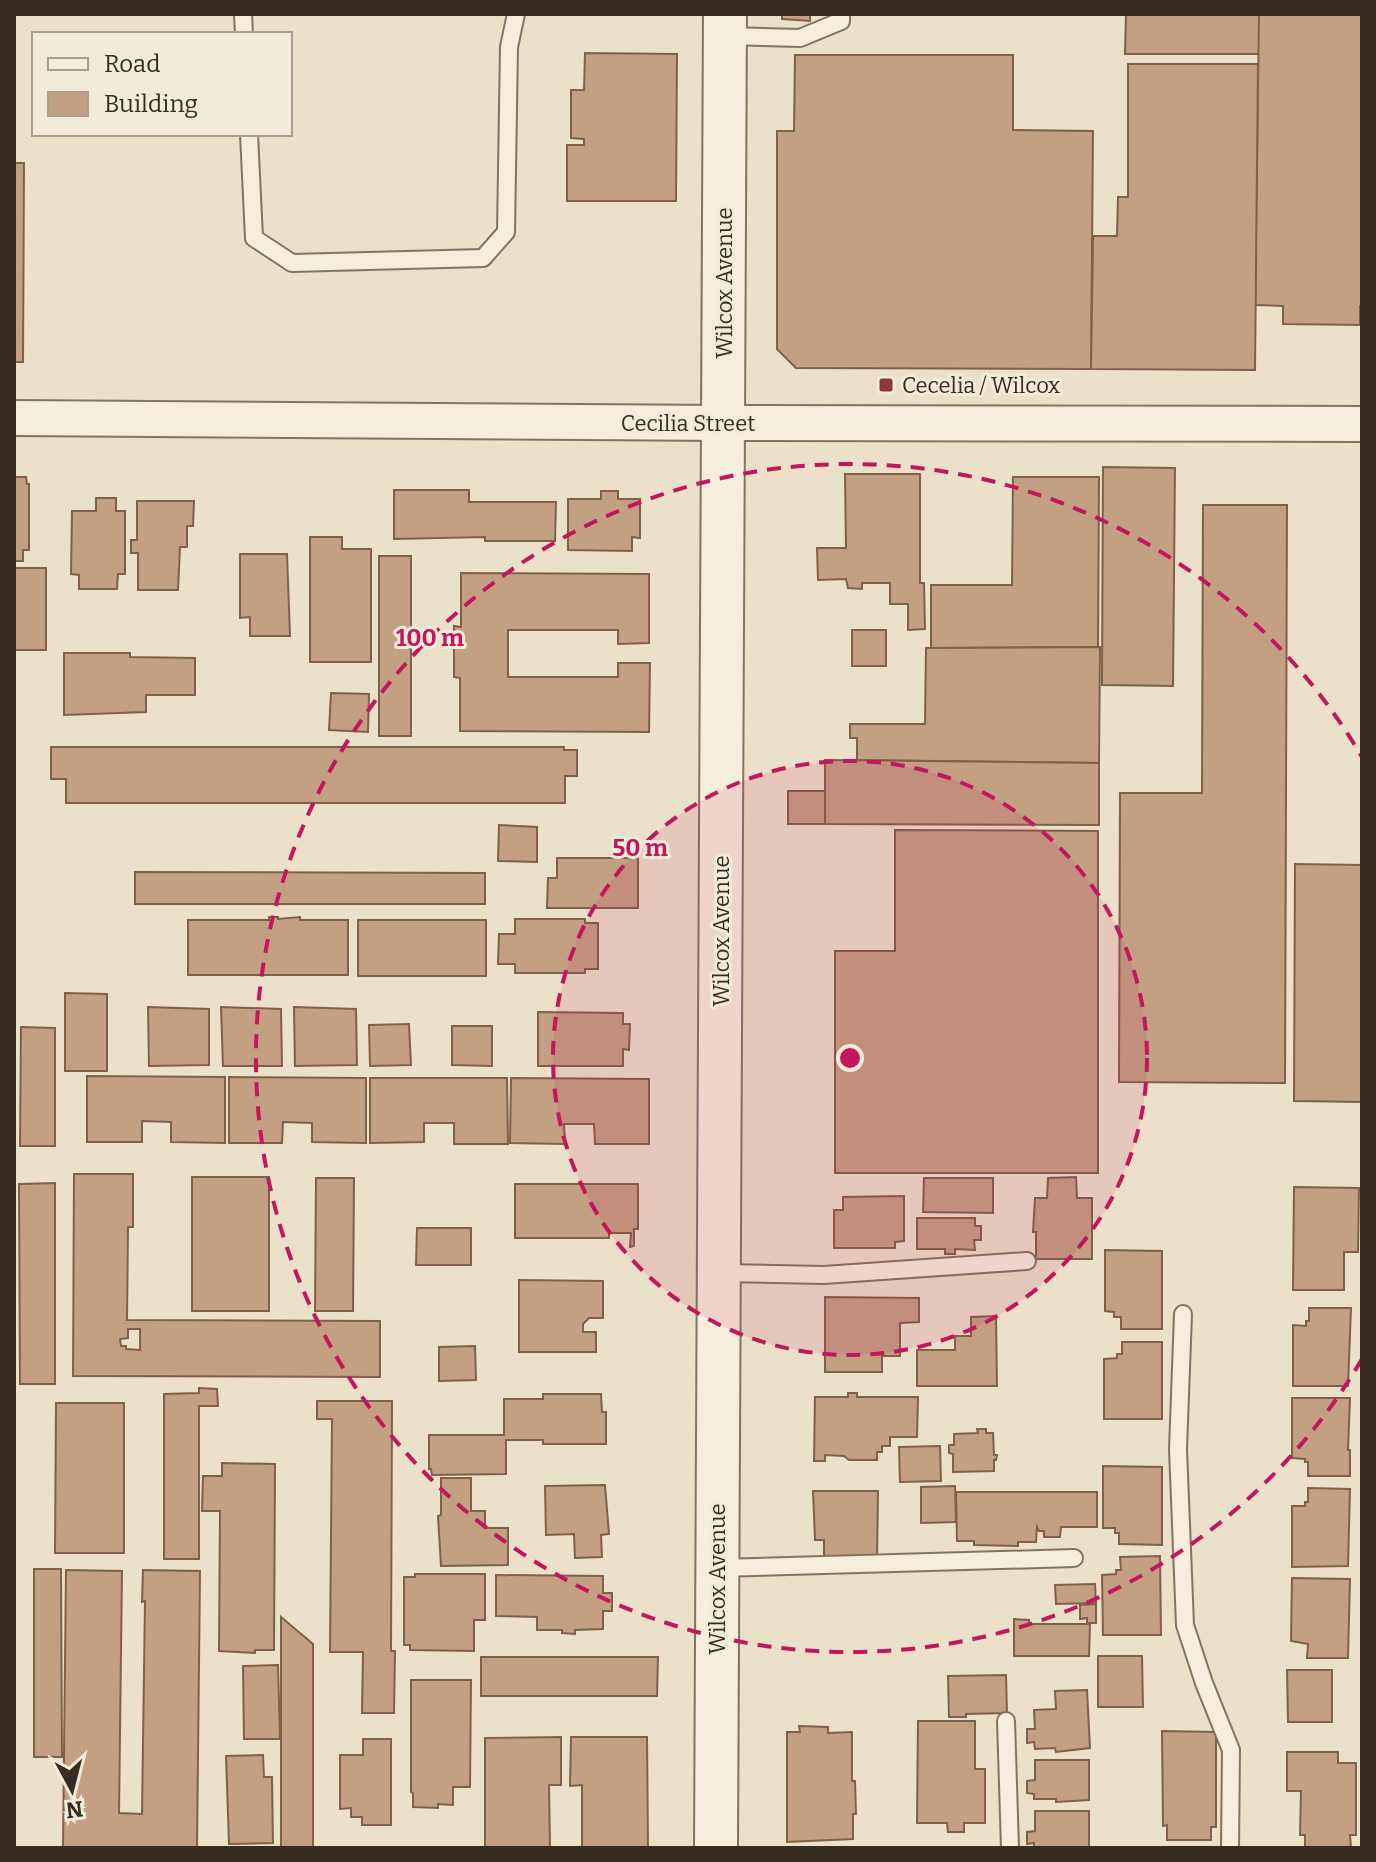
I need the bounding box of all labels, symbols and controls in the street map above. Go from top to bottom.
legend [32,32,292,136]
text: Road [104,50,160,78]
text: Building [104,90,198,118]
street label: Wilcox Avenue [711,207,738,359]
place label: Cecelia / Wilcox [902,372,1060,399]
marker: Cecelia / Wilcox [877,376,895,394]
street label: Cecilia Street [621,410,755,437]
text: 100 m [396,624,464,652]
text: 50 m [612,834,668,862]
street label: Wilcox Avenue [708,855,735,1007]
centre of rings [836,1044,864,1072]
street label: Wilcox Avenue [704,1503,731,1655]
north arrow [32,1750,112,1830]
text: N [64,1795,84,1824]

